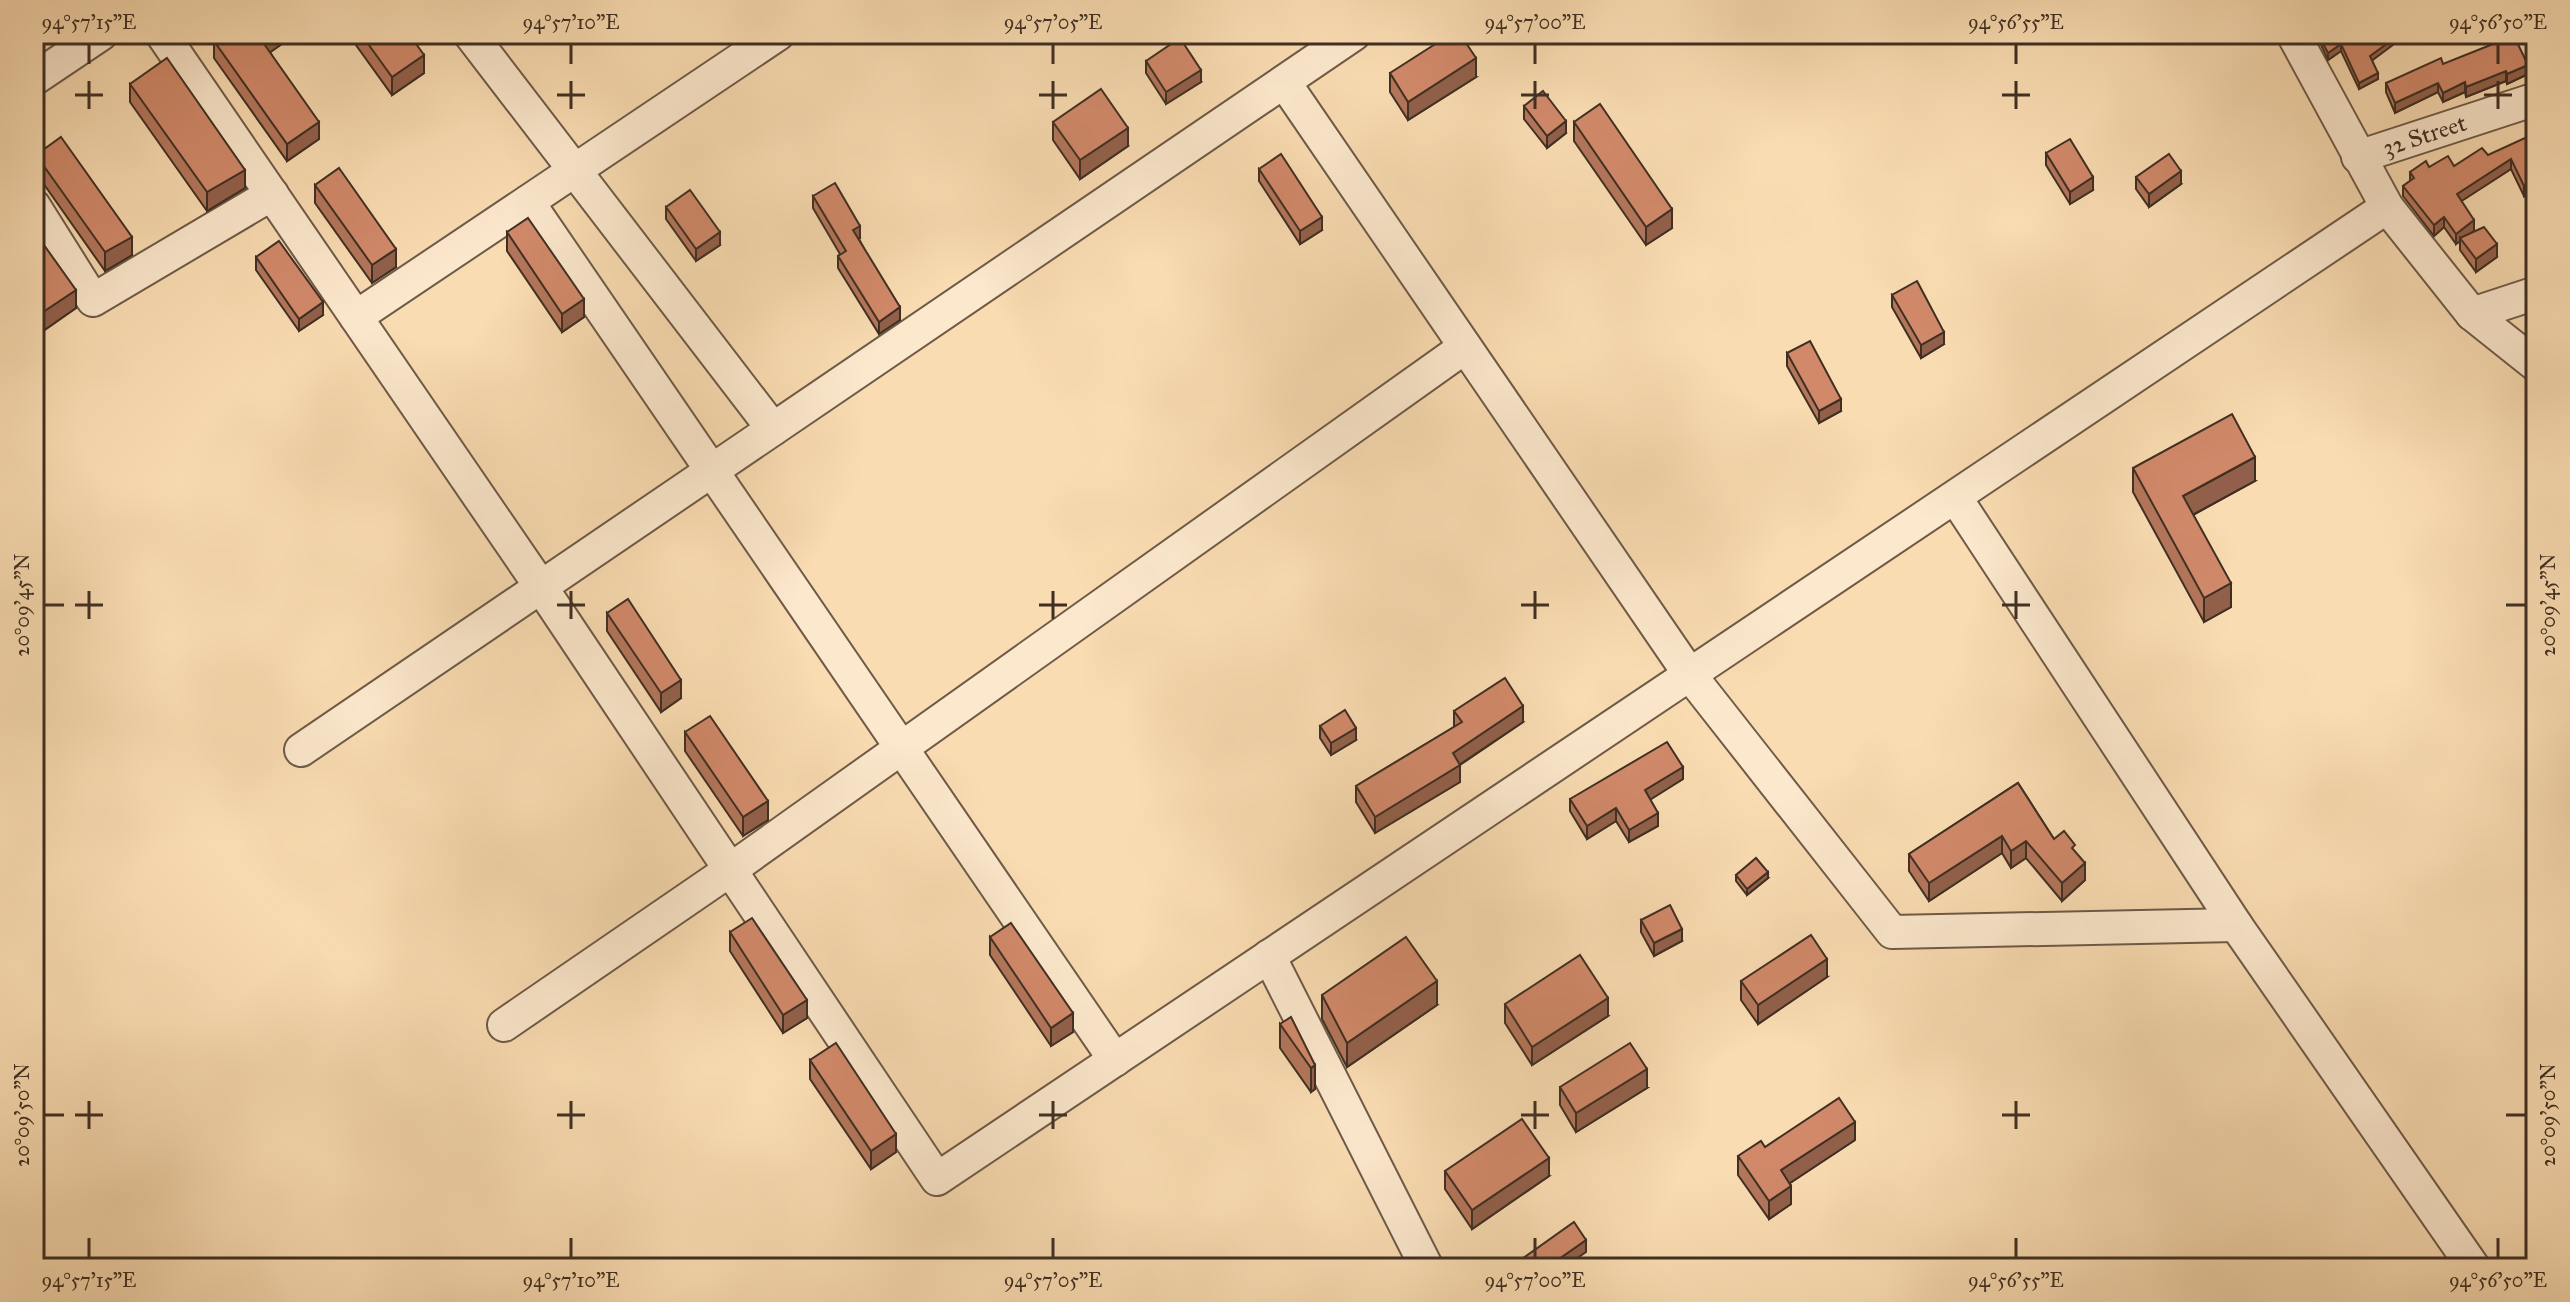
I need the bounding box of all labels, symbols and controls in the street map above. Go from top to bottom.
text: 94°57'15"E [42,10,136,34]
text: 94°57'10"E [522,10,620,34]
text: 94°57'05"E [1004,10,1102,34]
text: 94°57'00"E [1485,10,1586,34]
text: 94°56'55"E [1968,10,2064,34]
text: 94°56'50"E [2449,10,2547,34]
street label: 32 Street [2379,108,2471,163]
text: 20°09'45"N [10,554,34,656]
text: 20°09'45"N [2536,554,2560,656]
text: 20°09'50"N [10,1063,34,1167]
text: 20°09'50"N [2536,1063,2560,1167]
text: 94°57'15"E [42,1268,136,1292]
text: 94°57'10"E [522,1268,620,1292]
text: 94°57'05"E [1004,1268,1102,1292]
text: 94°57'00"E [1485,1268,1586,1292]
text: 94°56'55"E [1968,1268,2064,1292]
text: 94°56'50"E [2449,1268,2547,1292]

